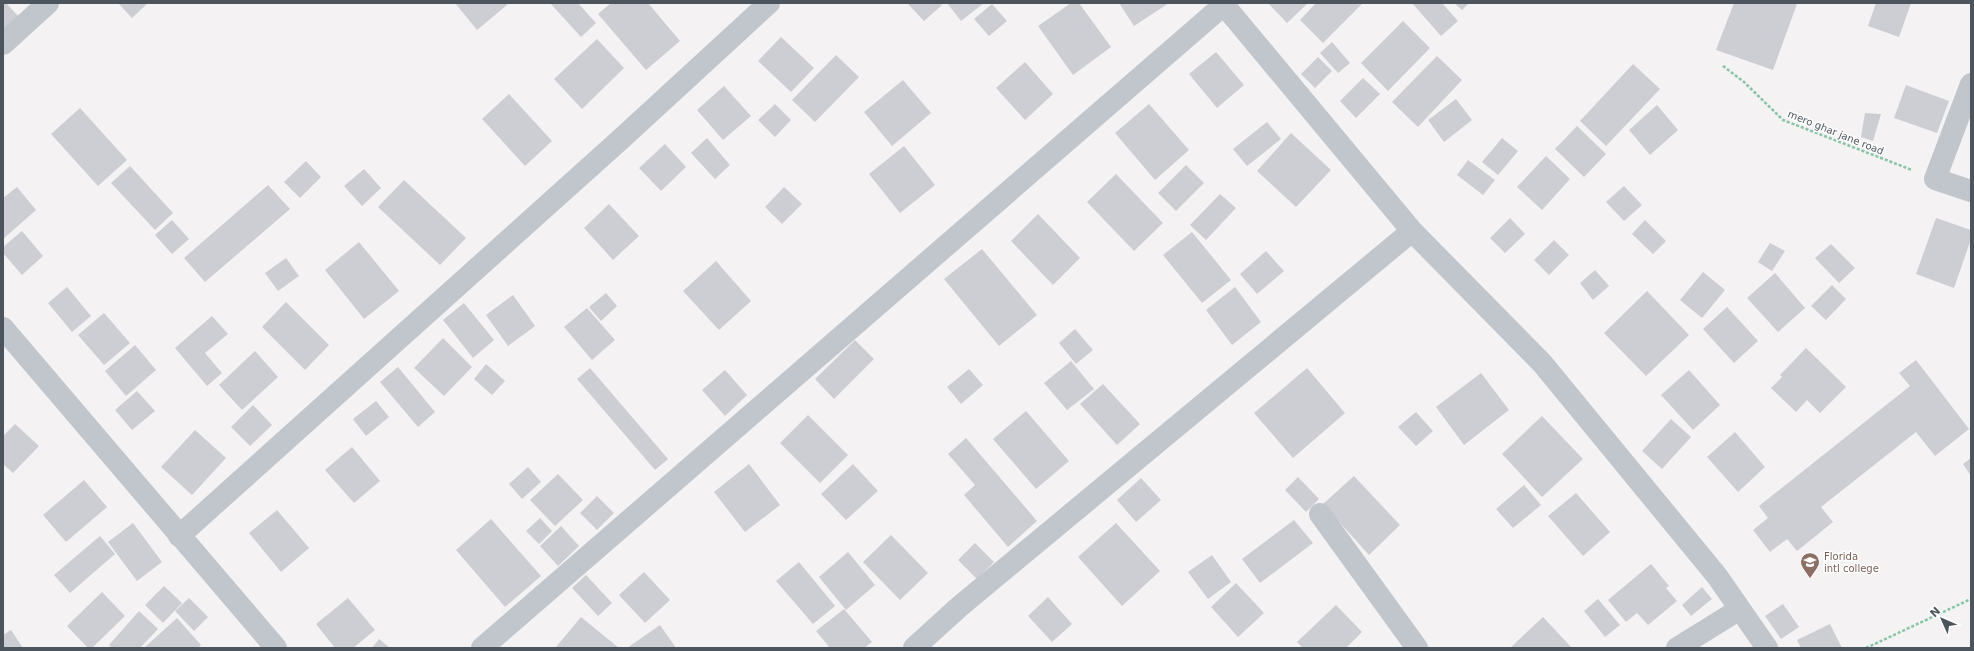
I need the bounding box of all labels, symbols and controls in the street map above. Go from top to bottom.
street label: mero ghar jane road [1786,108,1885,157]
school or university icon: Florida intl college [1799,551,1821,579]
place label: Florida intl college [1824,551,1879,574]
north arrow [1922,599,1962,639]
text: N [1927,604,1943,620]

